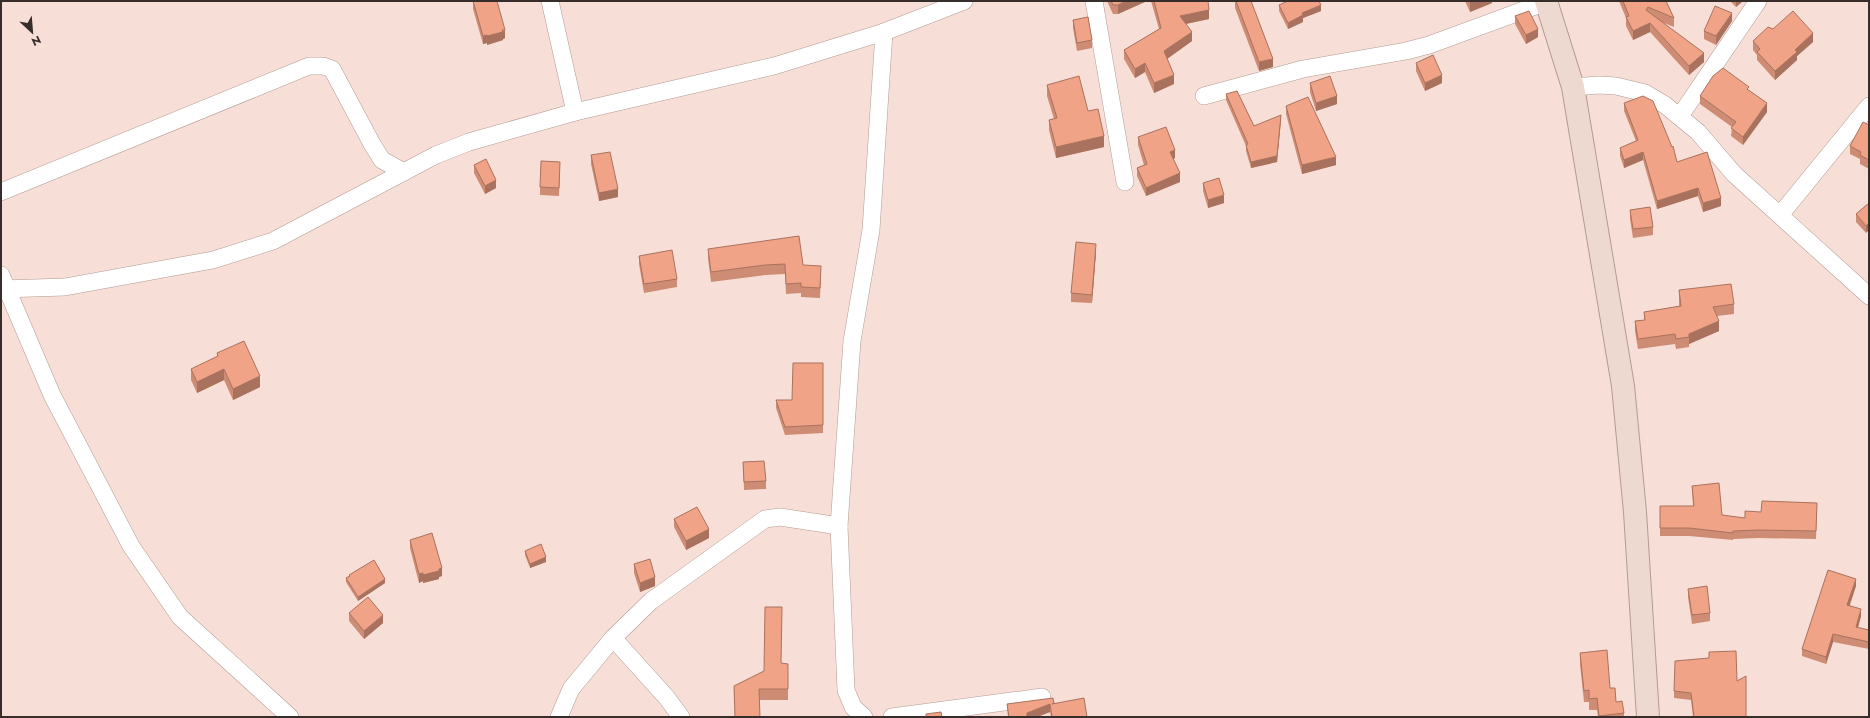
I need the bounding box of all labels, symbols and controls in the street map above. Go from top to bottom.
north arrow [12,12,52,52]
text: N [29,32,44,50]

